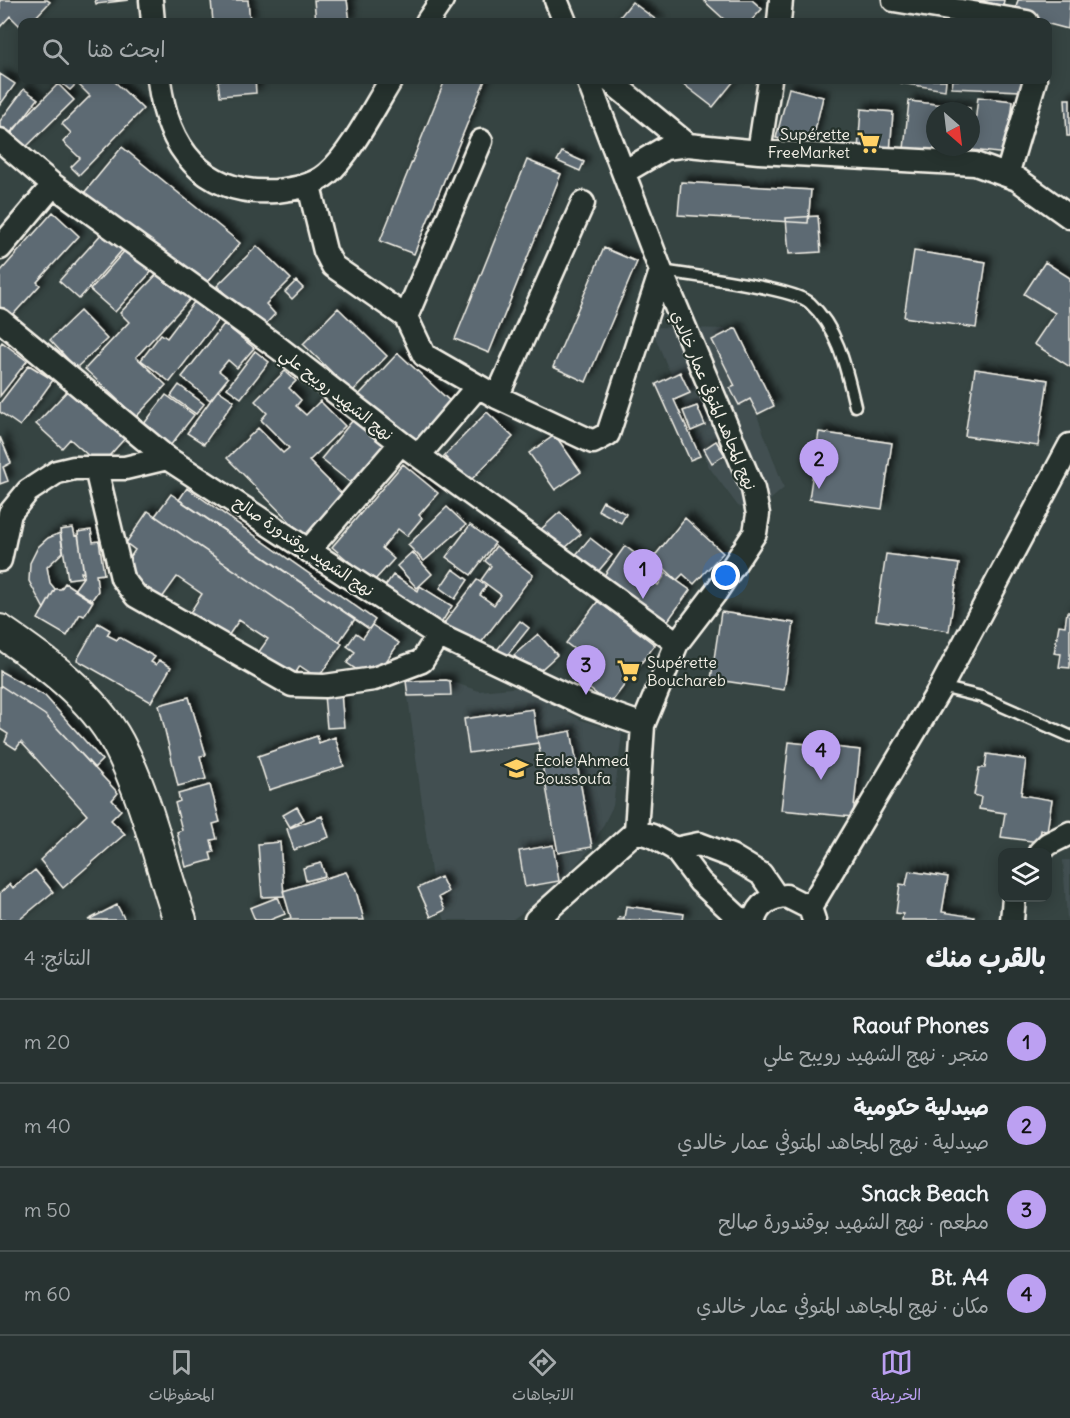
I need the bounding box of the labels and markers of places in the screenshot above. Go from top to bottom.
place label: Supérette FreeMarket [768,124,851,162]
supermarket icon: Supérette FreeMarket [855,130,881,156]
pin: 2 [800,440,838,489]
pin: 1 [624,550,662,599]
pin: 3 [566,646,606,695]
place label: Supérette Bouchareb [647,652,726,690]
supermarket icon: Supérette Bouchareb [616,658,642,684]
pin: 4 [802,730,840,780]
place label: Ecole Ahmed Boussoufa [535,750,629,788]
school or university icon: Ecole Ahmed Boussoufa [504,756,530,782]

